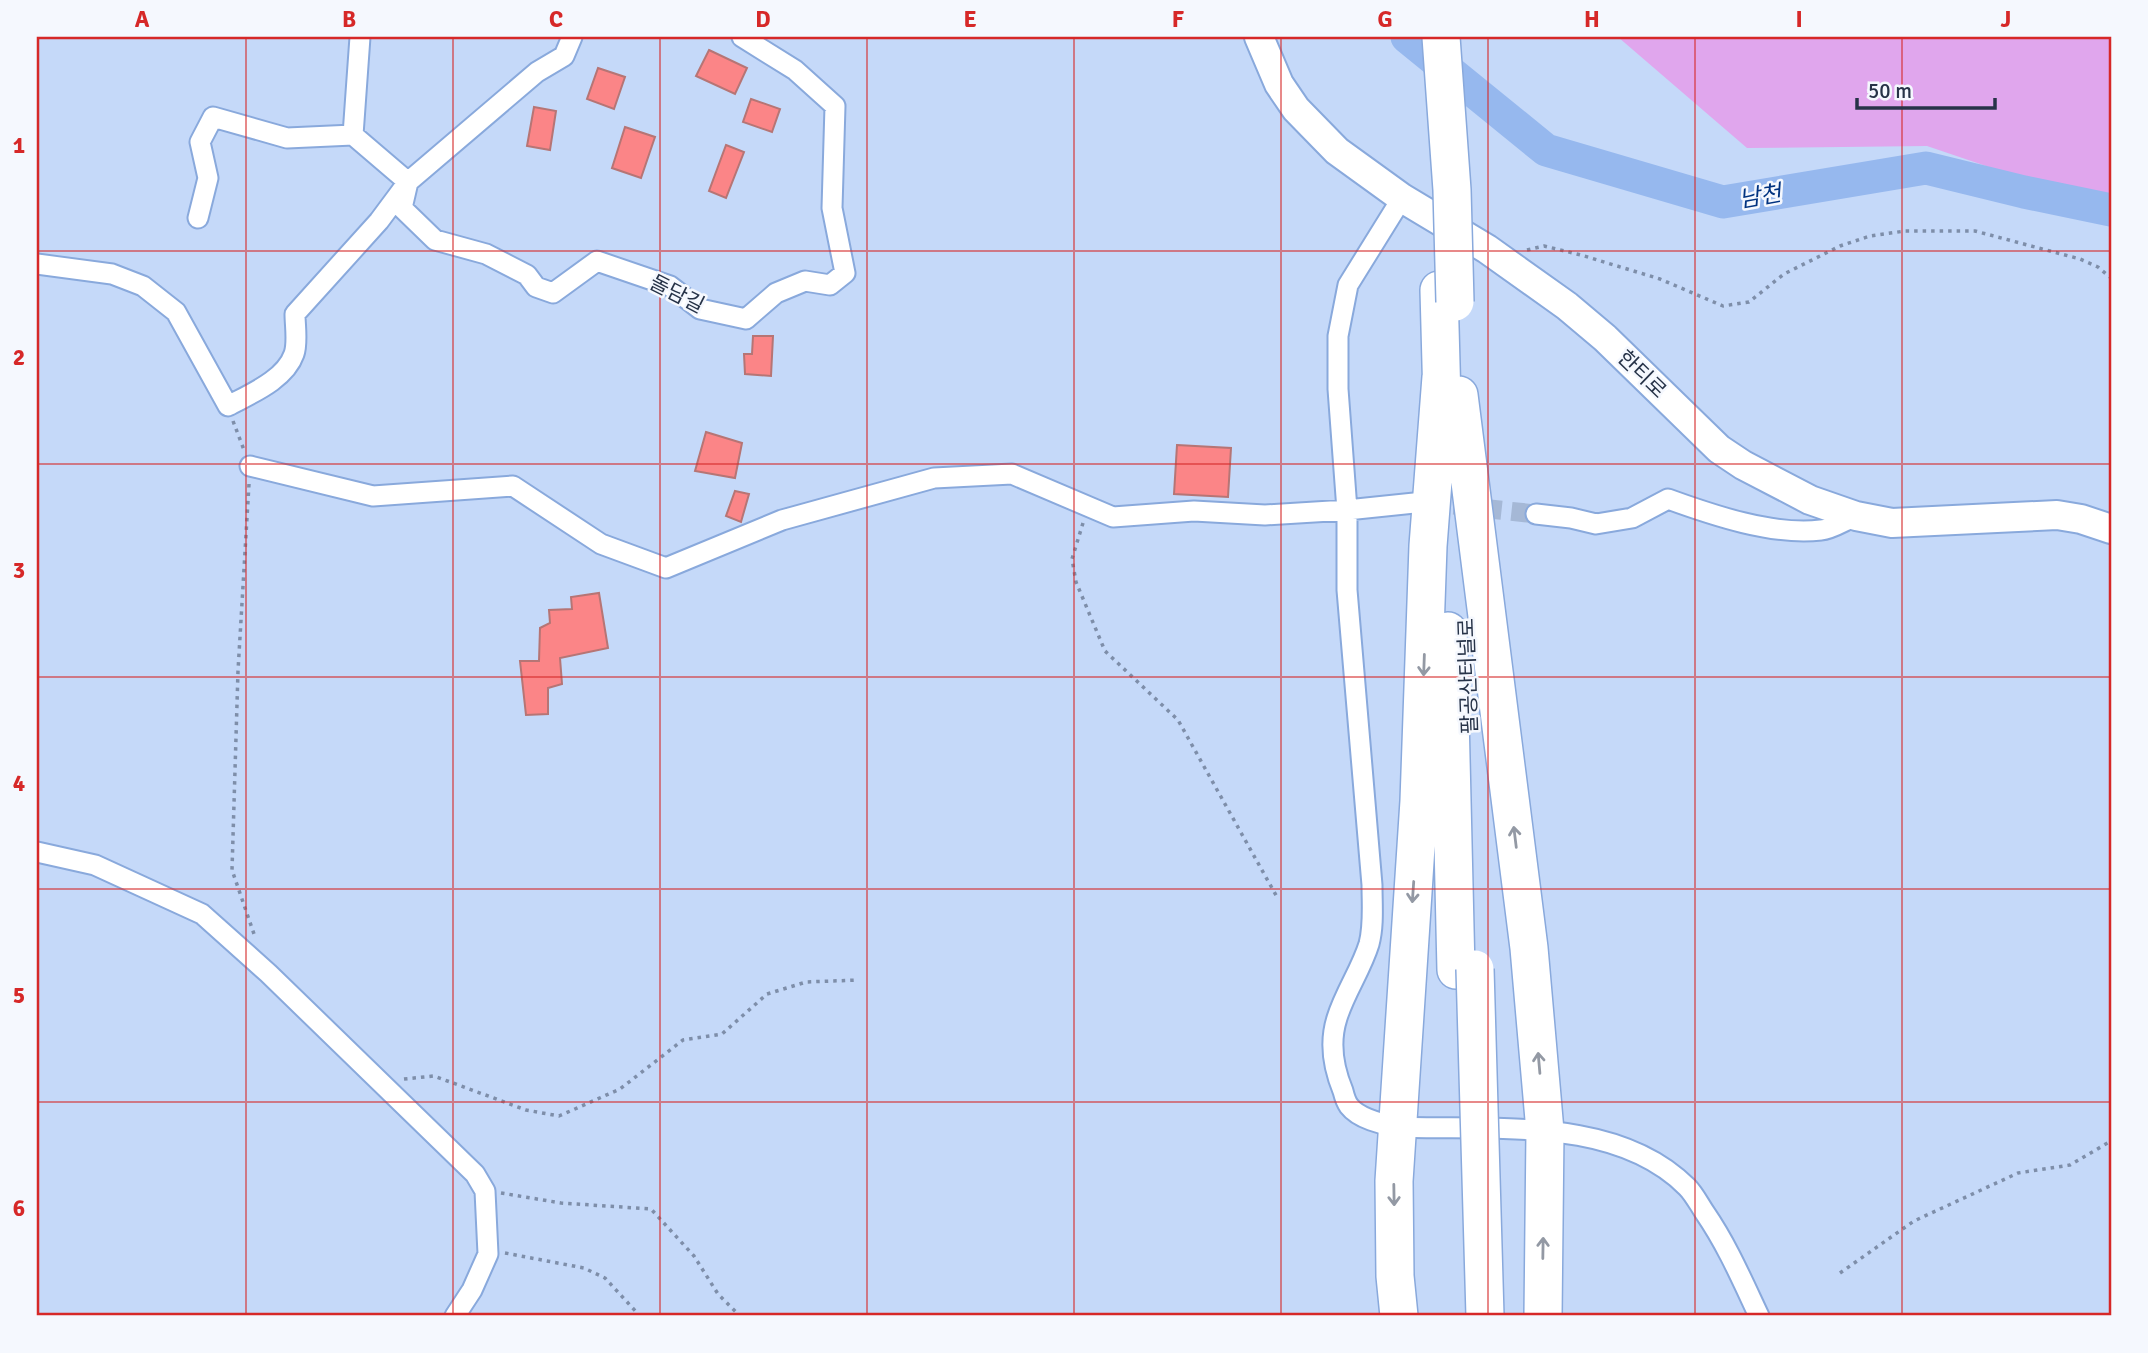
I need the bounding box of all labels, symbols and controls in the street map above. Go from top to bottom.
text: A [135,5,150,34]
text: B [342,5,356,34]
text: C [549,5,563,34]
text: D [755,5,771,34]
text: E [963,5,977,34]
text: F [1172,5,1184,34]
text: G [1377,5,1393,34]
text: H [1584,5,1600,34]
text: I [1795,5,1803,34]
text: J [2001,5,2011,34]
scale bar [1857,66,1996,110]
text: 50 m [1868,78,1912,104]
text: 1 [13,131,25,160]
water label: 남천 [1737,178,1786,214]
street label: 돌담길 [645,269,709,319]
text: 2 [13,343,25,372]
street label: 한티로 [1612,345,1672,403]
text: 3 [13,556,25,585]
street label: 팔공산터널로 [1453,618,1483,734]
one-way arrow [1418,653,1431,676]
text: 4 [13,769,25,798]
one-way arrow [1508,826,1521,849]
one-way arrow [1406,881,1419,903]
text: 5 [13,981,25,1010]
one-way arrow [1532,1052,1545,1075]
one-way arrow [1387,1184,1401,1207]
text: 6 [13,1194,25,1223]
one-way arrow [1537,1237,1550,1260]

